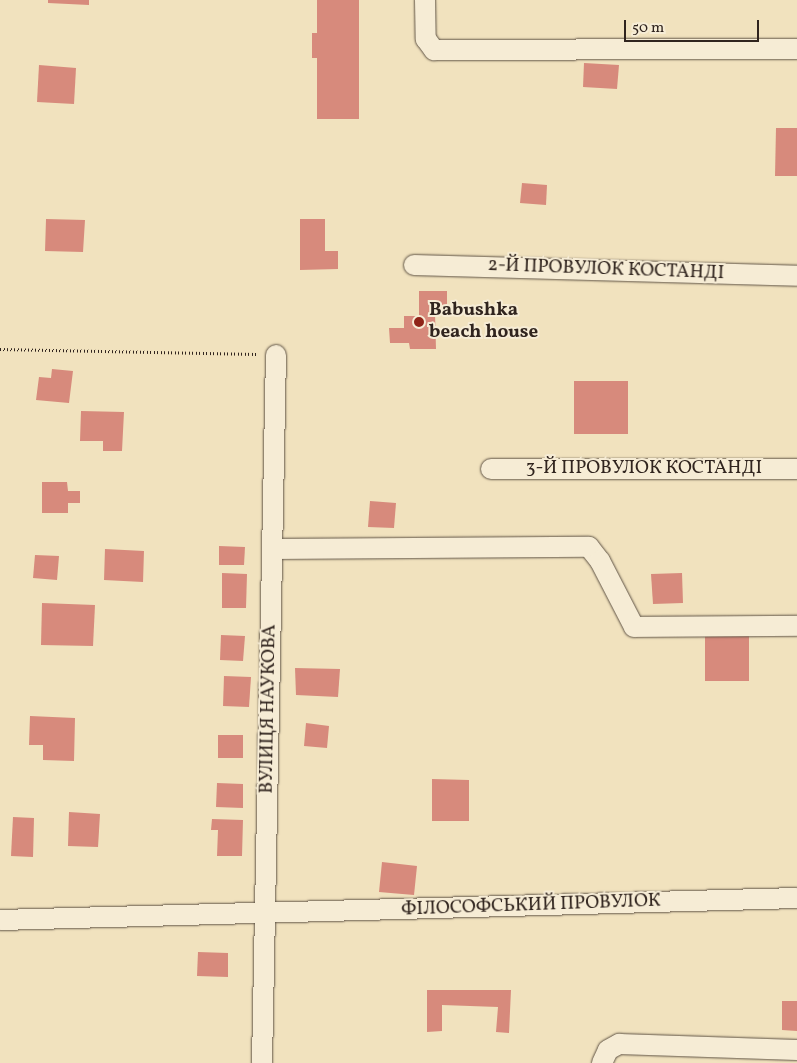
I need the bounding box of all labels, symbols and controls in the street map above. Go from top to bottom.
scale bar [627,10,762,42]
text: 50 m [632,18,664,39]
street label: 2-Й ПРОВУЛОК КОСТАНДІ [487,254,725,286]
place label: Babushka beach house [429,300,538,344]
marker: Babushka beach house [413,316,425,328]
street label: 3-Й ПРОВУЛОК КОСТАНДІ [526,458,762,480]
street label: ВУЛИЦЯ НАУКОВА [256,624,282,794]
street label: ФІЛОСОФСЬКИЙ ПРОВУЛОК [401,890,661,922]

